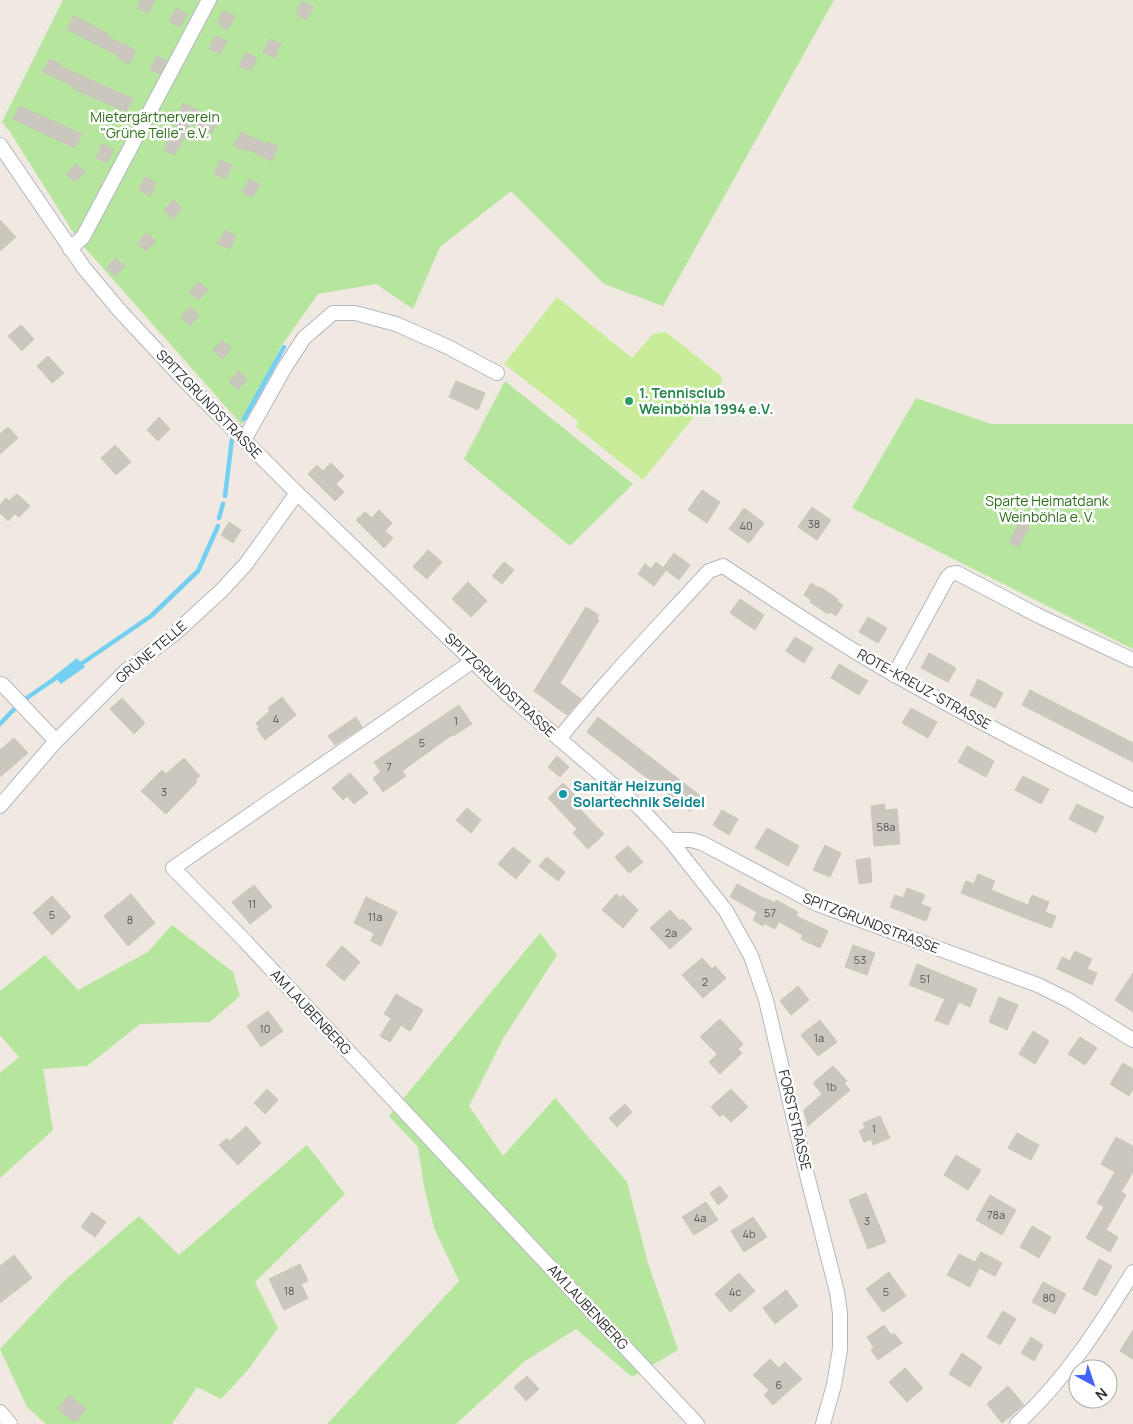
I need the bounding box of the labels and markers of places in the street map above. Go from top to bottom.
place label: 1. Tennisclub Weinböhla 1994 e.V. [639,383,773,418]
marker: 1. Tennisclub Weinböhla 1994 e.V. [623,395,635,407]
place label: Sanitär Heizung Solartechnik Seidel [573,776,705,811]
marker: Sanitär Heizung Solartechnik Seidel [557,788,569,800]

